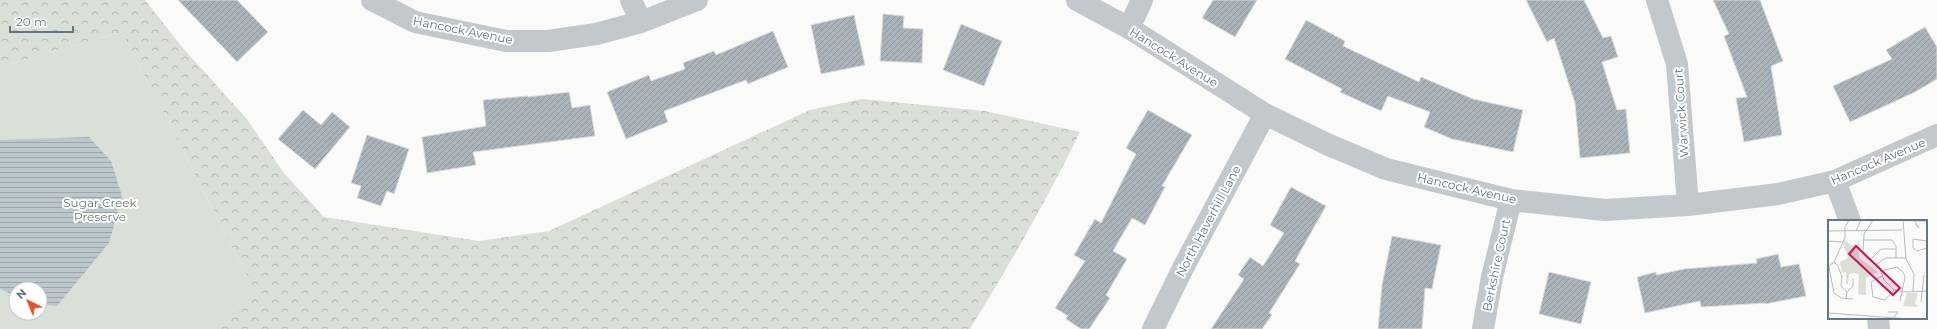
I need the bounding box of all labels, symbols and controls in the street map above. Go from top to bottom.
scale bar [10,8,73,34]
street label: Hancock Avenue [412,13,514,47]
text: 20 m [16,14,47,29]
street label: Hancock Avenue [1127,24,1221,90]
street label: Warwick Court [1670,68,1692,158]
street label: Hancock Avenue [1828,134,1928,188]
street label: North Haverhill Lane [1172,163,1244,279]
street label: Hancock Avenue [1416,169,1518,207]
park label: Sugar Creek Preserve [63,195,138,224]
street label: Berkshire Court [1479,217,1513,313]
inset map [1828,220,1927,319]
north arrow [8,281,48,321]
text: N [13,286,29,302]

